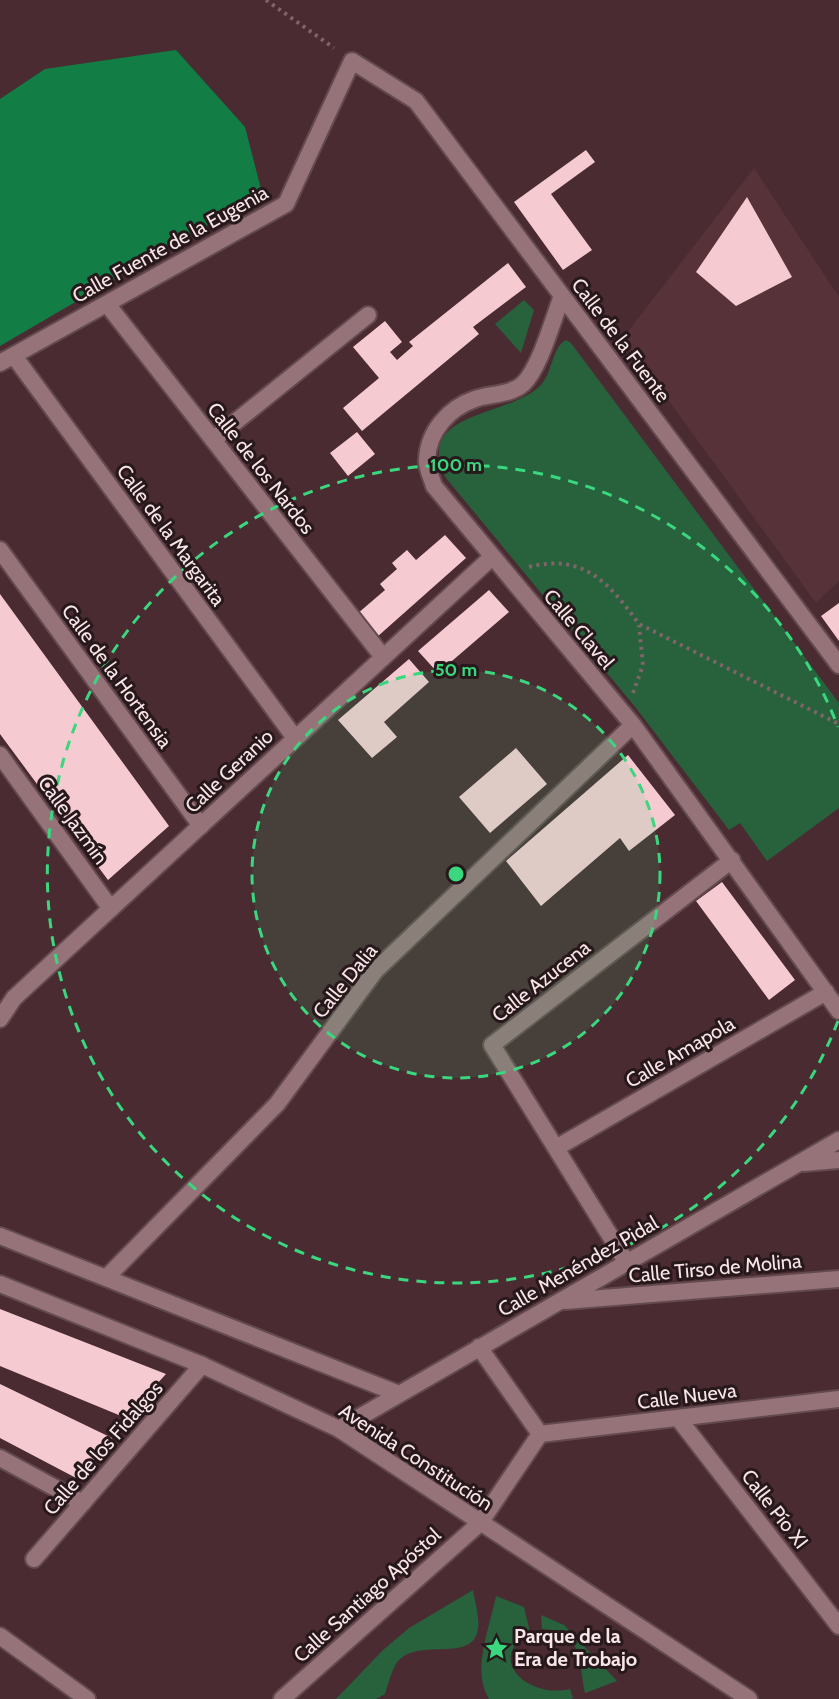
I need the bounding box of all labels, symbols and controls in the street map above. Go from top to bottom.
street label: Calle Fuente de la Eugenia [68,180,272,308]
street label: Calle de la Fuente [567,273,675,407]
street label: Calle de los Nardos [202,398,320,538]
text: 100 m [430,454,482,476]
street label: Calle de la Margarita [112,460,231,611]
street label: Calle Clavel [539,584,620,674]
street label: Calle de la Hortensia [57,599,177,753]
text: 50 m [435,659,477,681]
street label: Calle Geranio [180,724,278,818]
street label: Calle Jazmín [33,771,113,869]
centre of rings [446,864,466,884]
street label: Calle Azucena [487,935,595,1027]
street label: Calle Dalia [308,939,382,1023]
street label: Calle Amapola [621,1011,739,1093]
street label: Calle Menéndez Pidal [494,1210,663,1322]
street label: Calle Tirso de Molina [628,1248,803,1288]
street label: Calle de los Fidalgos [38,1376,168,1520]
street label: Calle Nueva [636,1378,738,1414]
street label: Avenida Constitución [335,1398,497,1516]
street label: Calle Pío XI [737,1465,813,1553]
street label: Calle Santiago Apóstol [289,1523,446,1667]
place label: Parque de la Era de Trobajo [514,1624,637,1671]
place icon: Parque de la Era de Trobajo [483,1635,509,1661]

